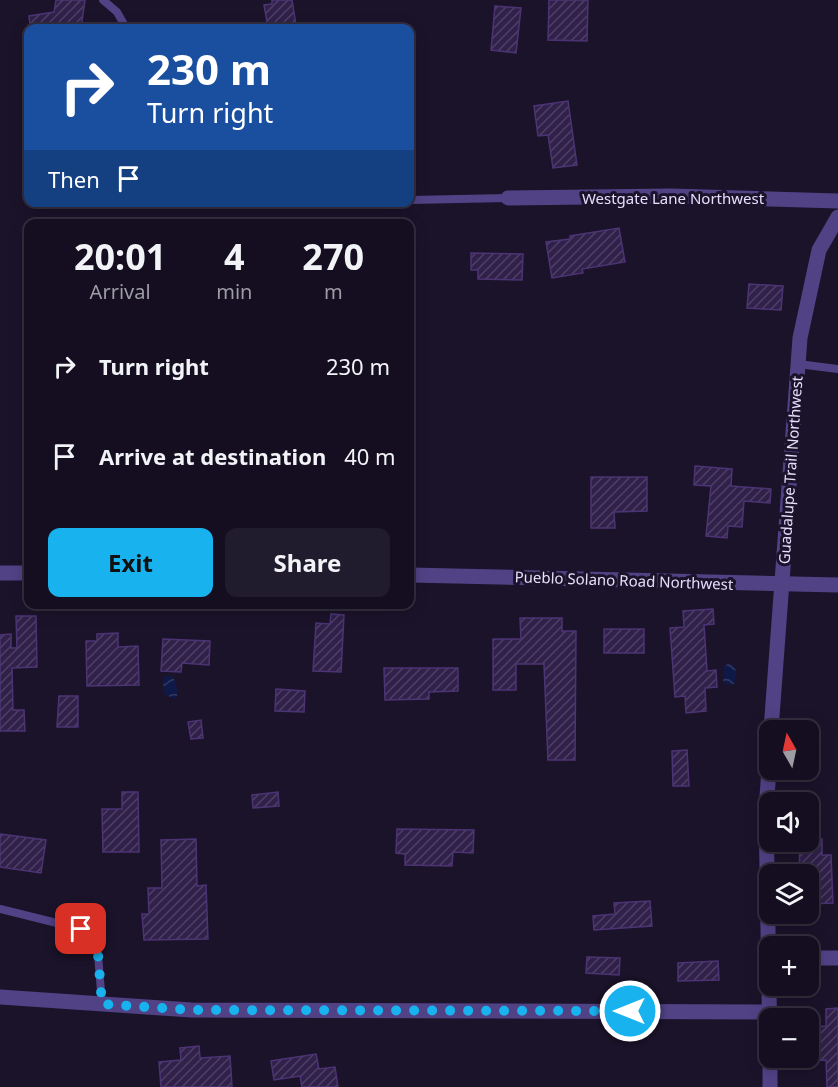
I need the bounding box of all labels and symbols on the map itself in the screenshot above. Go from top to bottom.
street label: Westgate Lane Northwest [582,188,765,208]
street label: Guadalupe Trail Northwest [773,375,807,565]
street label: Pueblo Solano Road Northwest [514,566,734,594]
north arrow [759,720,819,780]
pin [55,903,106,954]
position arrow [598,979,662,1043]

